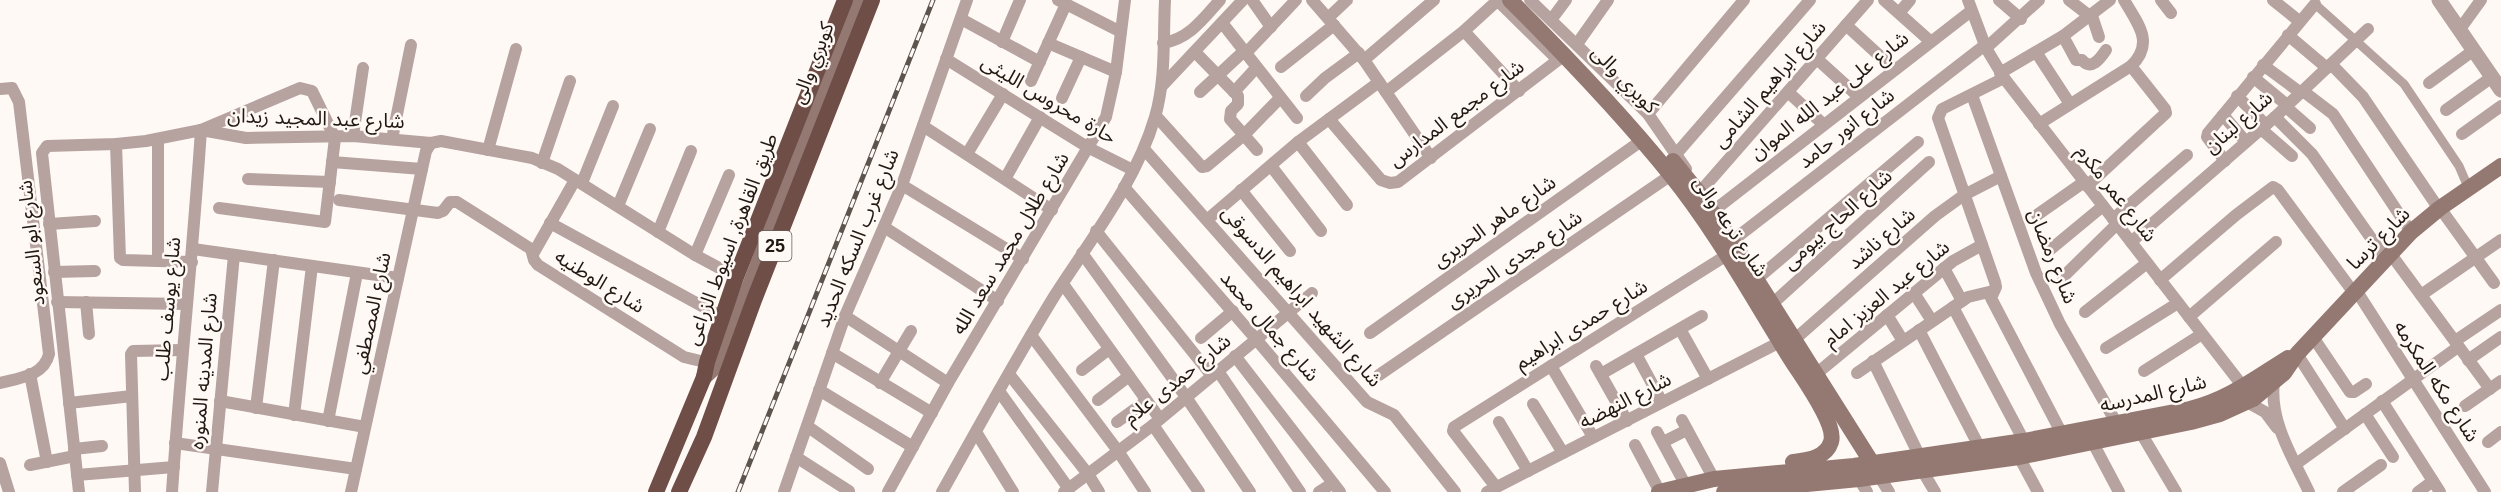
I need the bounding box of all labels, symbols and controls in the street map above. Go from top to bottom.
street label: شارع ابراهيم الشامى [1708,16,1833,154]
street label: كوبري والى [786,19,842,108]
street label: شارع على عبد الله الموان [1746,26,1915,167]
street label: كوبري والى [1584,41,1663,121]
street label: حارة محروس الليثى [977,50,1120,149]
street label: شارع مجمع المدارس [1384,55,1530,174]
street label: شارع انور حامد [1794,84,1901,175]
street label: شارع لبنان [2199,86,2279,161]
street label: شارع عبد المجيد زيدان [227,104,405,136]
street label: طريق القاهرة, اسيوط الزراعى [680,130,783,349]
street label: شارع عمر مكرم [2069,140,2162,248]
street label: شارع غرب السكه الحديد [811,146,907,332]
street label: شارع طلال محمد سعد الله [947,148,1077,340]
street label: شارع الحاج بيومى [1778,164,1899,277]
street label: شارع ماهر الحريرى [1428,170,1562,275]
street label: شارع ترعه والى [1686,171,1773,283]
street label: شارع ابو السعود [13,179,53,307]
street label: شارع الشهيد ابراهيم الدسوقى [1214,201,1387,394]
street label: شارع ترسا [2342,202,2417,277]
street label: شارع ناشد [1843,203,1922,276]
street label: شارع رمضان [2020,205,2082,308]
street label: شارع مجدى الحريرى [1442,206,1588,316]
road number: 25 [758,231,792,261]
street label: شارع عبد العزيز امام [1819,235,1956,354]
street label: شارع يوسف طلب [150,236,188,382]
street label: شارع الوطنيه [549,245,649,321]
street label: شارع المصطفي [347,250,399,377]
street label: شارع جمال محمد [1213,266,1324,388]
street label: شارع حمدى ابراهيم [1511,274,1653,377]
street label: شارع المدينه المنوره [185,292,225,451]
street label: شارع مكه المكرمه [2386,317,2484,448]
street label: شارع حمدى علام [1119,329,1237,432]
street label: شارع النهضه [1575,367,1676,436]
street label: شارع المدرسه [2097,370,2209,420]

